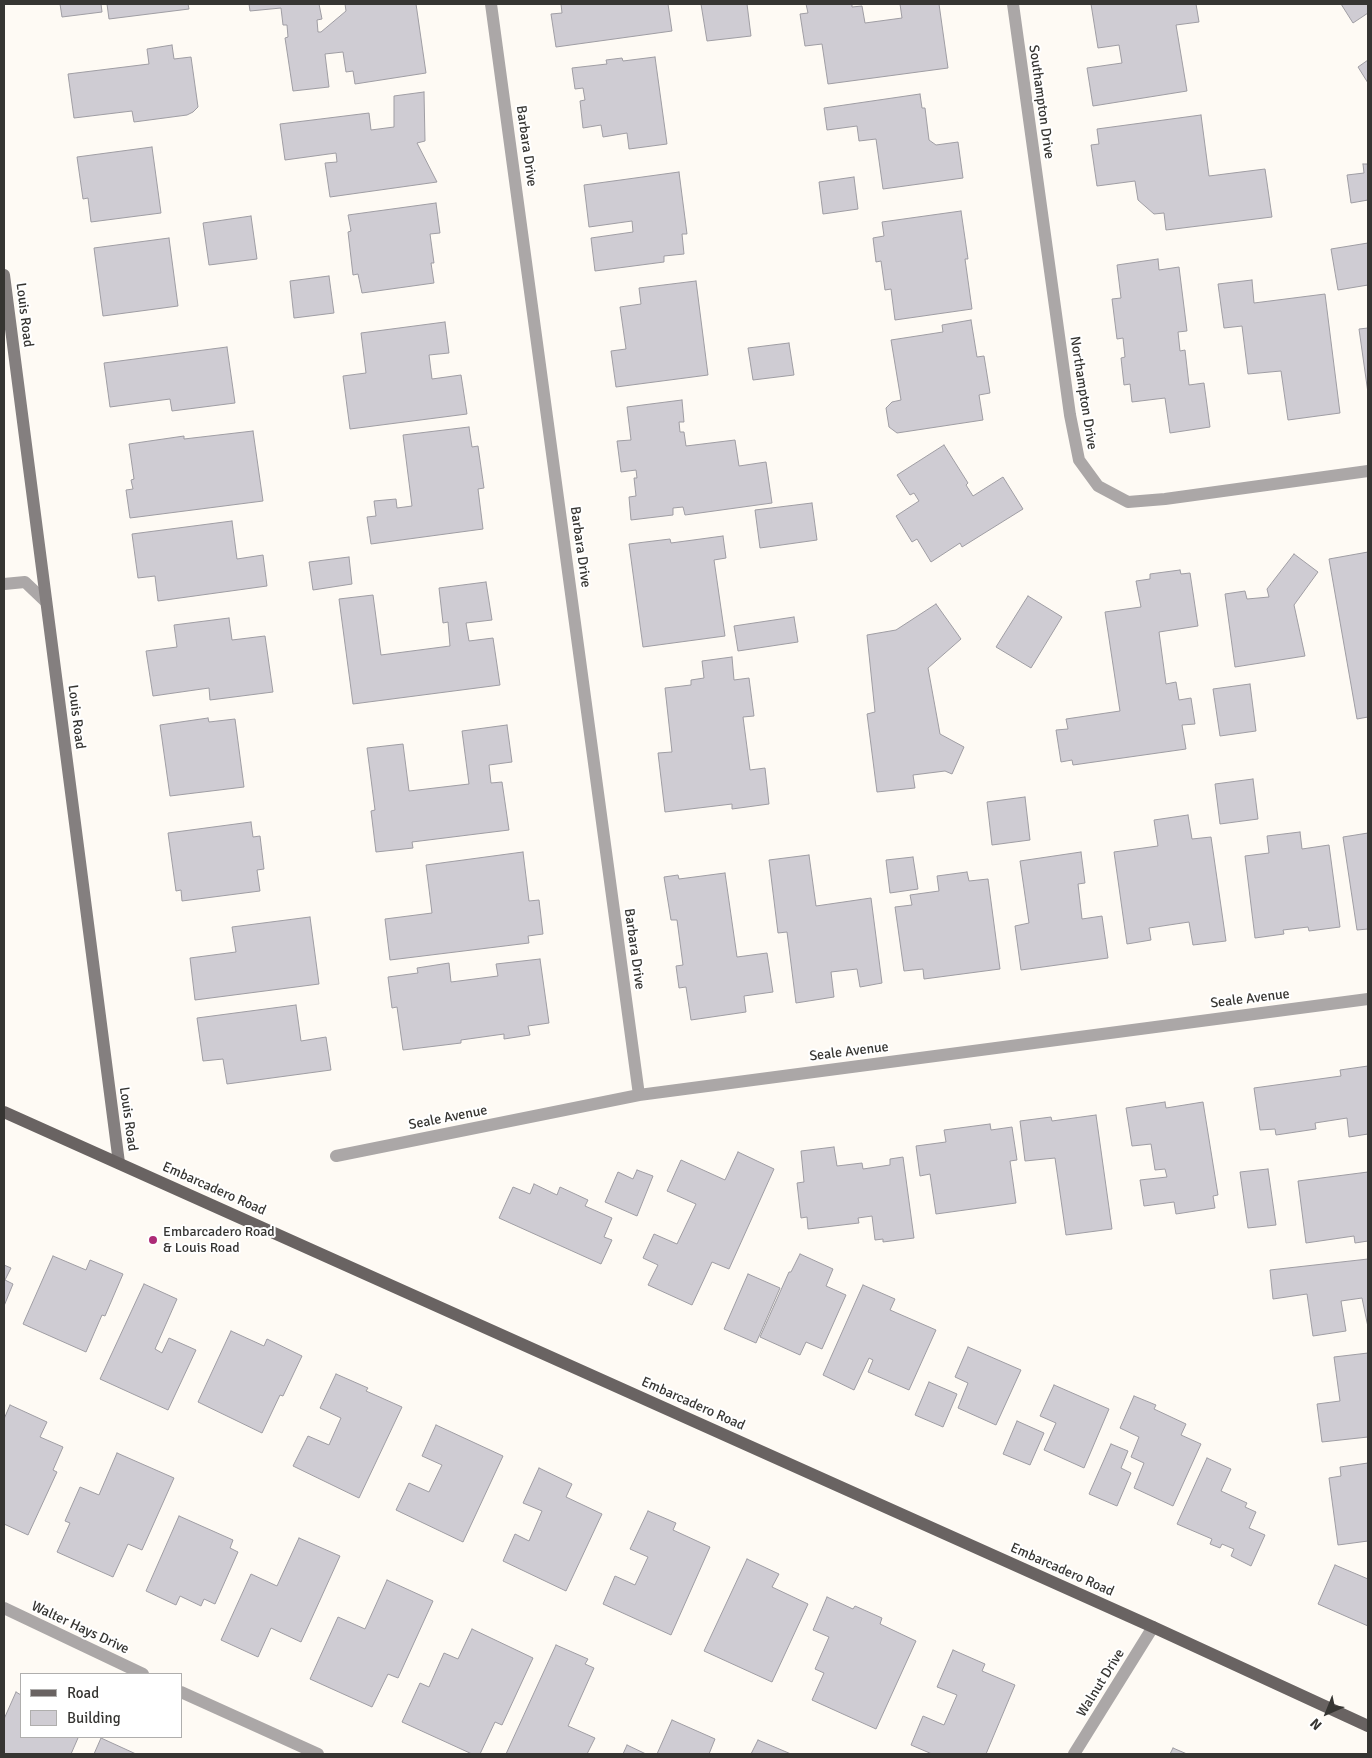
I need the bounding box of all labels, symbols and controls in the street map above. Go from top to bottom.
street label: Southampton Drive [1025,44,1057,160]
street label: Barbara Drive [512,104,540,188]
street label: Louis Road [12,282,36,348]
street label: Northampton Drive [1066,335,1100,451]
street label: Barbara Drive [566,505,594,589]
street label: Louis Road [64,684,88,750]
street label: Barbara Drive [620,907,648,991]
street label: Seale Avenue [1209,986,1291,1012]
street label: Seale Avenue [808,1039,890,1065]
street label: Louis Road [115,1086,141,1152]
street label: Seale Avenue [407,1102,489,1134]
street label: Embarcadero Road [160,1159,268,1219]
place label: Embarcadero Road & Louis Road [163,1224,275,1256]
marker: Embarcadero Road & Louis Road [147,1234,159,1246]
street label: Embarcadero Road [639,1374,747,1434]
street label: Embarcadero Road [1008,1540,1116,1600]
street label: Walter Hays Drive [29,1598,131,1658]
street label: Walnut Drive [1073,1646,1129,1720]
legend [20,1673,182,1738]
text: Road [67,1684,99,1702]
north arrow [1302,1688,1352,1738]
text: Building [67,1709,121,1727]
text: N [1307,1715,1326,1734]

